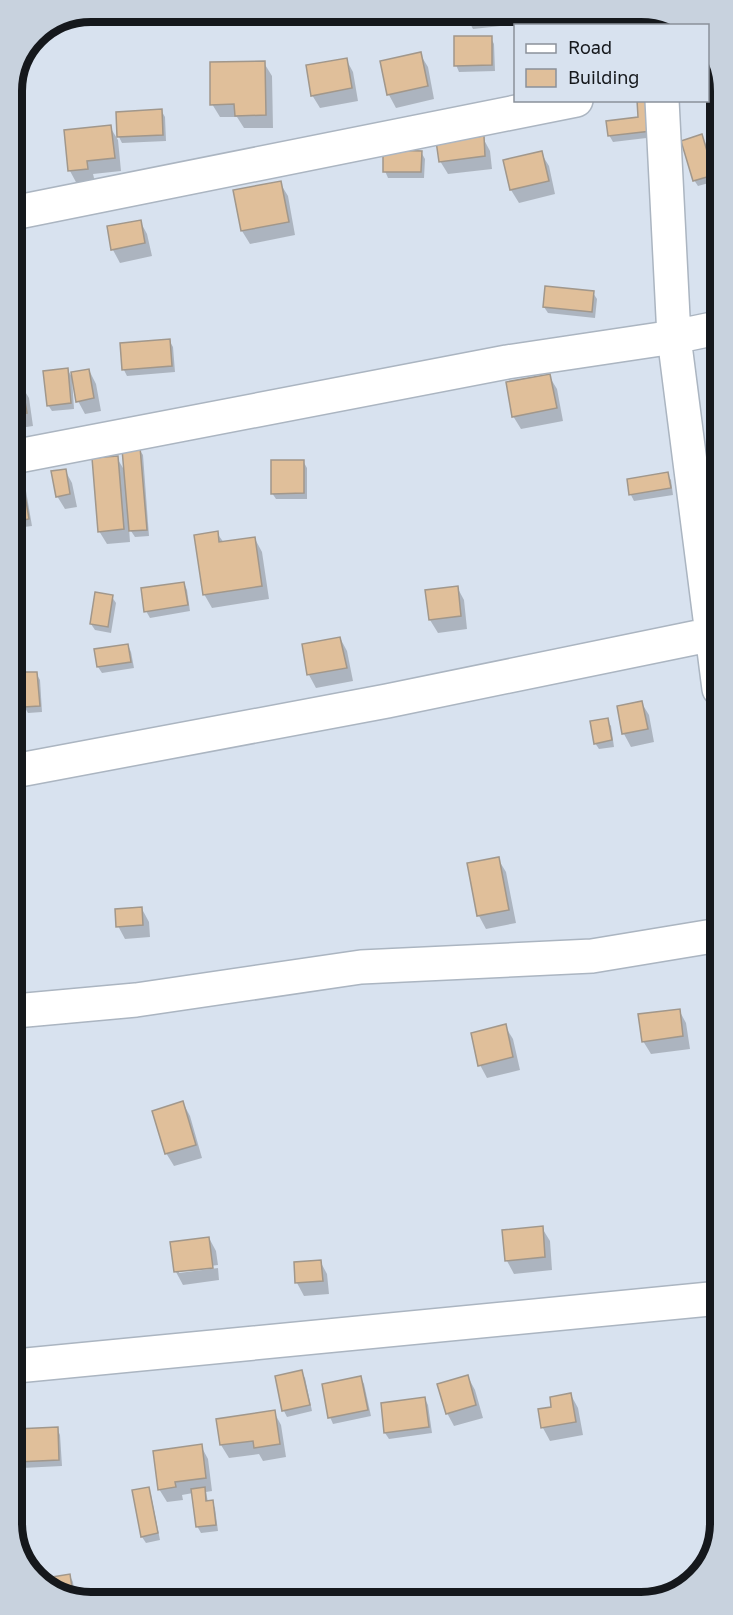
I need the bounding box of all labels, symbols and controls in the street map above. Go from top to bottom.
legend [514,24,709,102]
text: Road [568,36,612,58]
text: Building [568,66,639,88]

